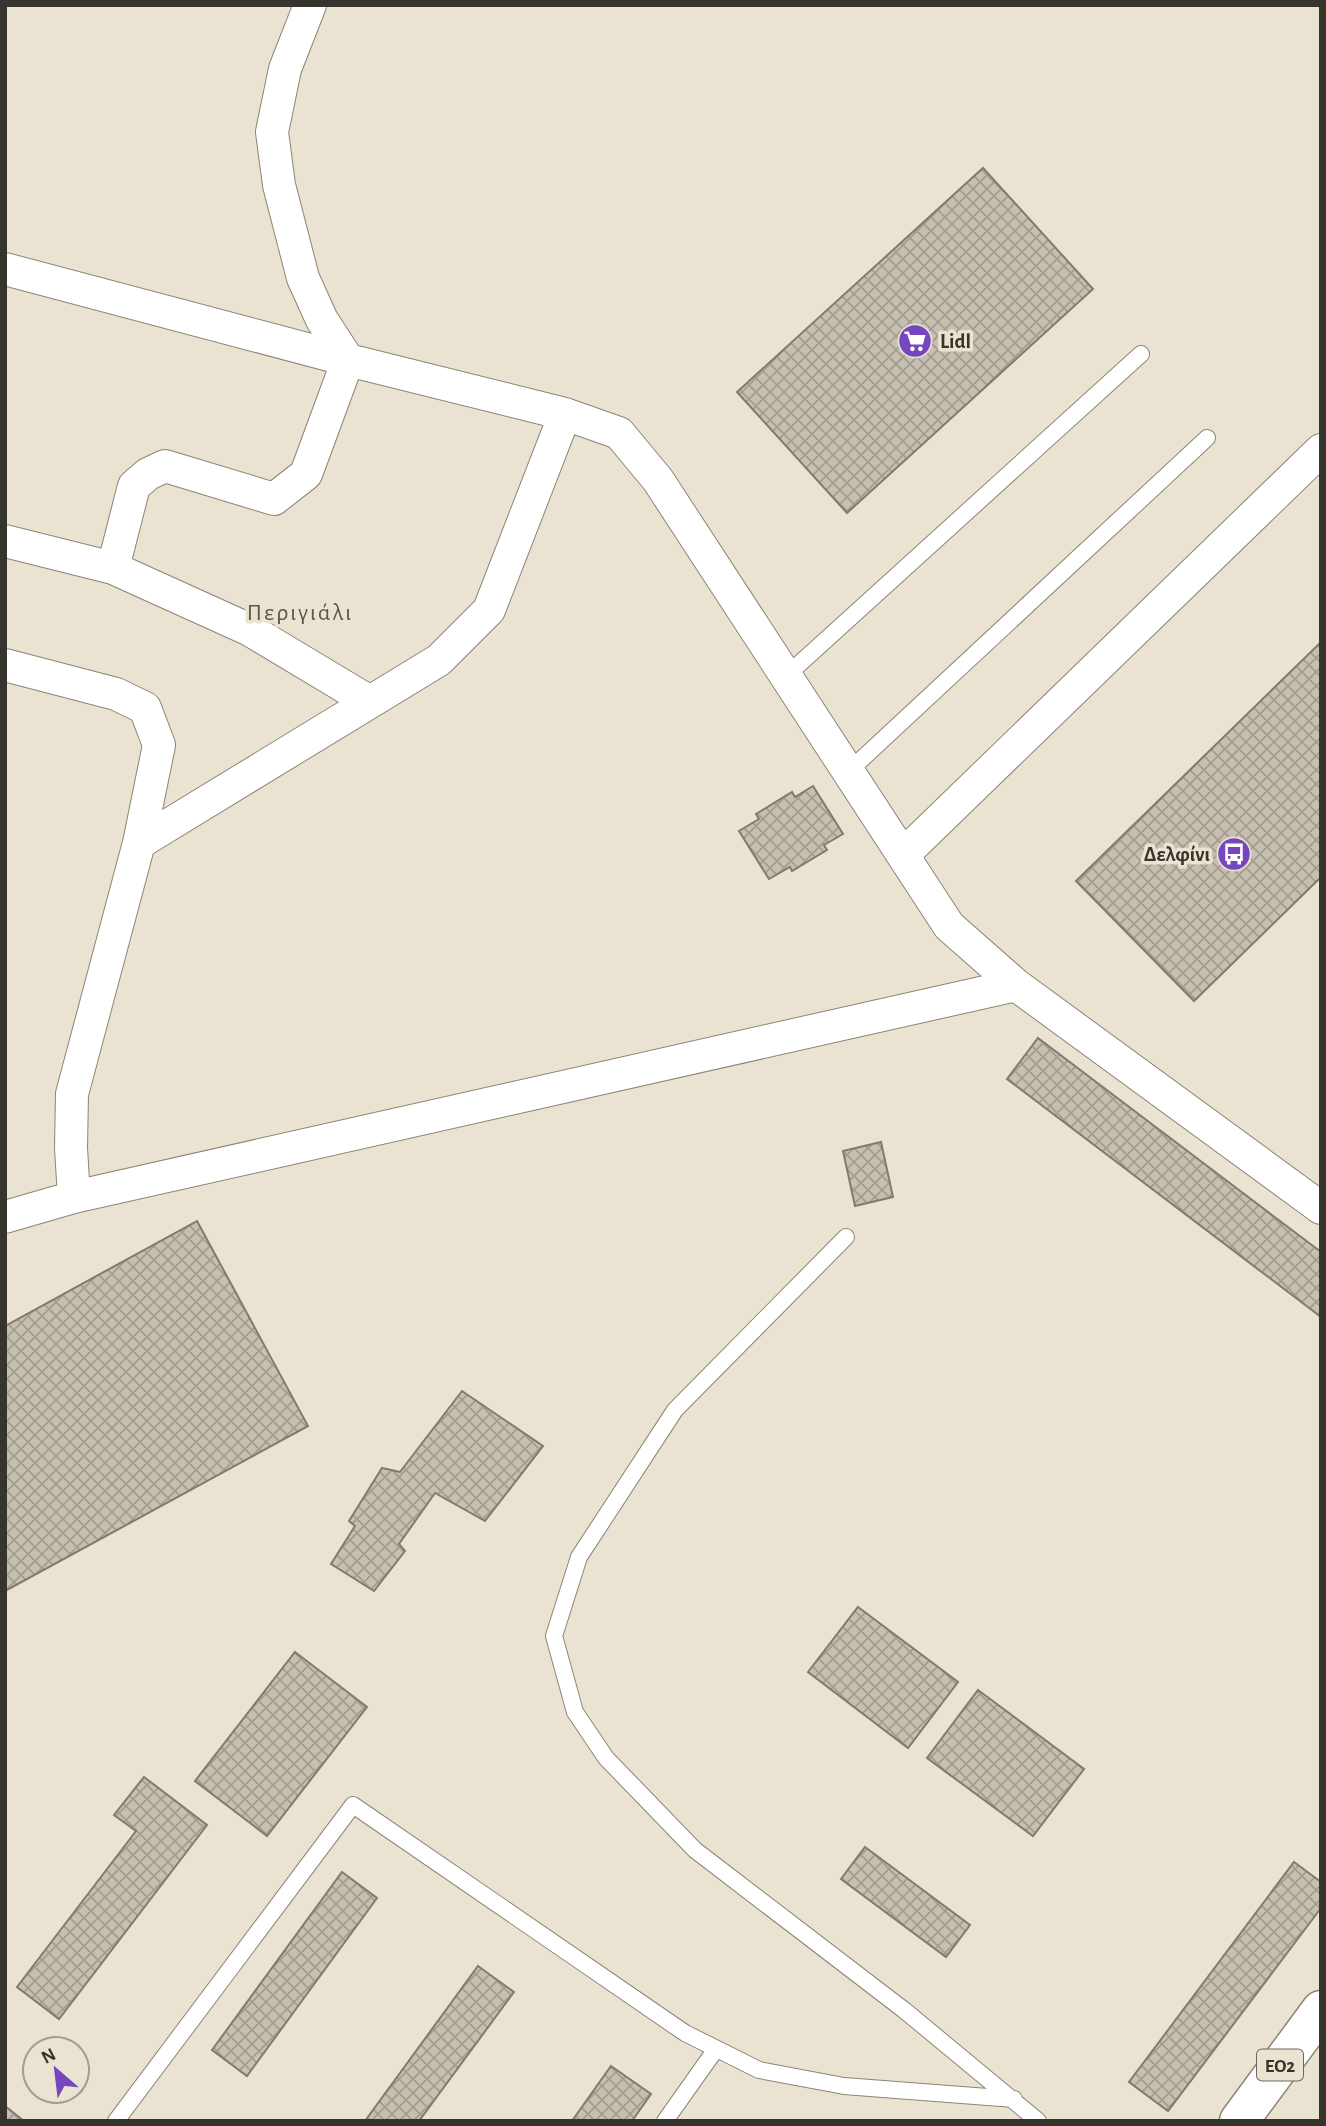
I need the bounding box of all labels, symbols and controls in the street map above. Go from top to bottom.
supermarket icon: Lidl [896,322,934,360]
place label: Lidl [940,331,971,352]
district label: Περιγιάλι [247,601,353,625]
bus stop icon: Δελφίνι [1215,835,1253,873]
place label: Δελφίνι [1144,844,1210,865]
north arrow [21,2035,91,2105]
text: N [38,2045,59,2068]
road number: ΕΟ2 [1257,2050,1303,2080]

